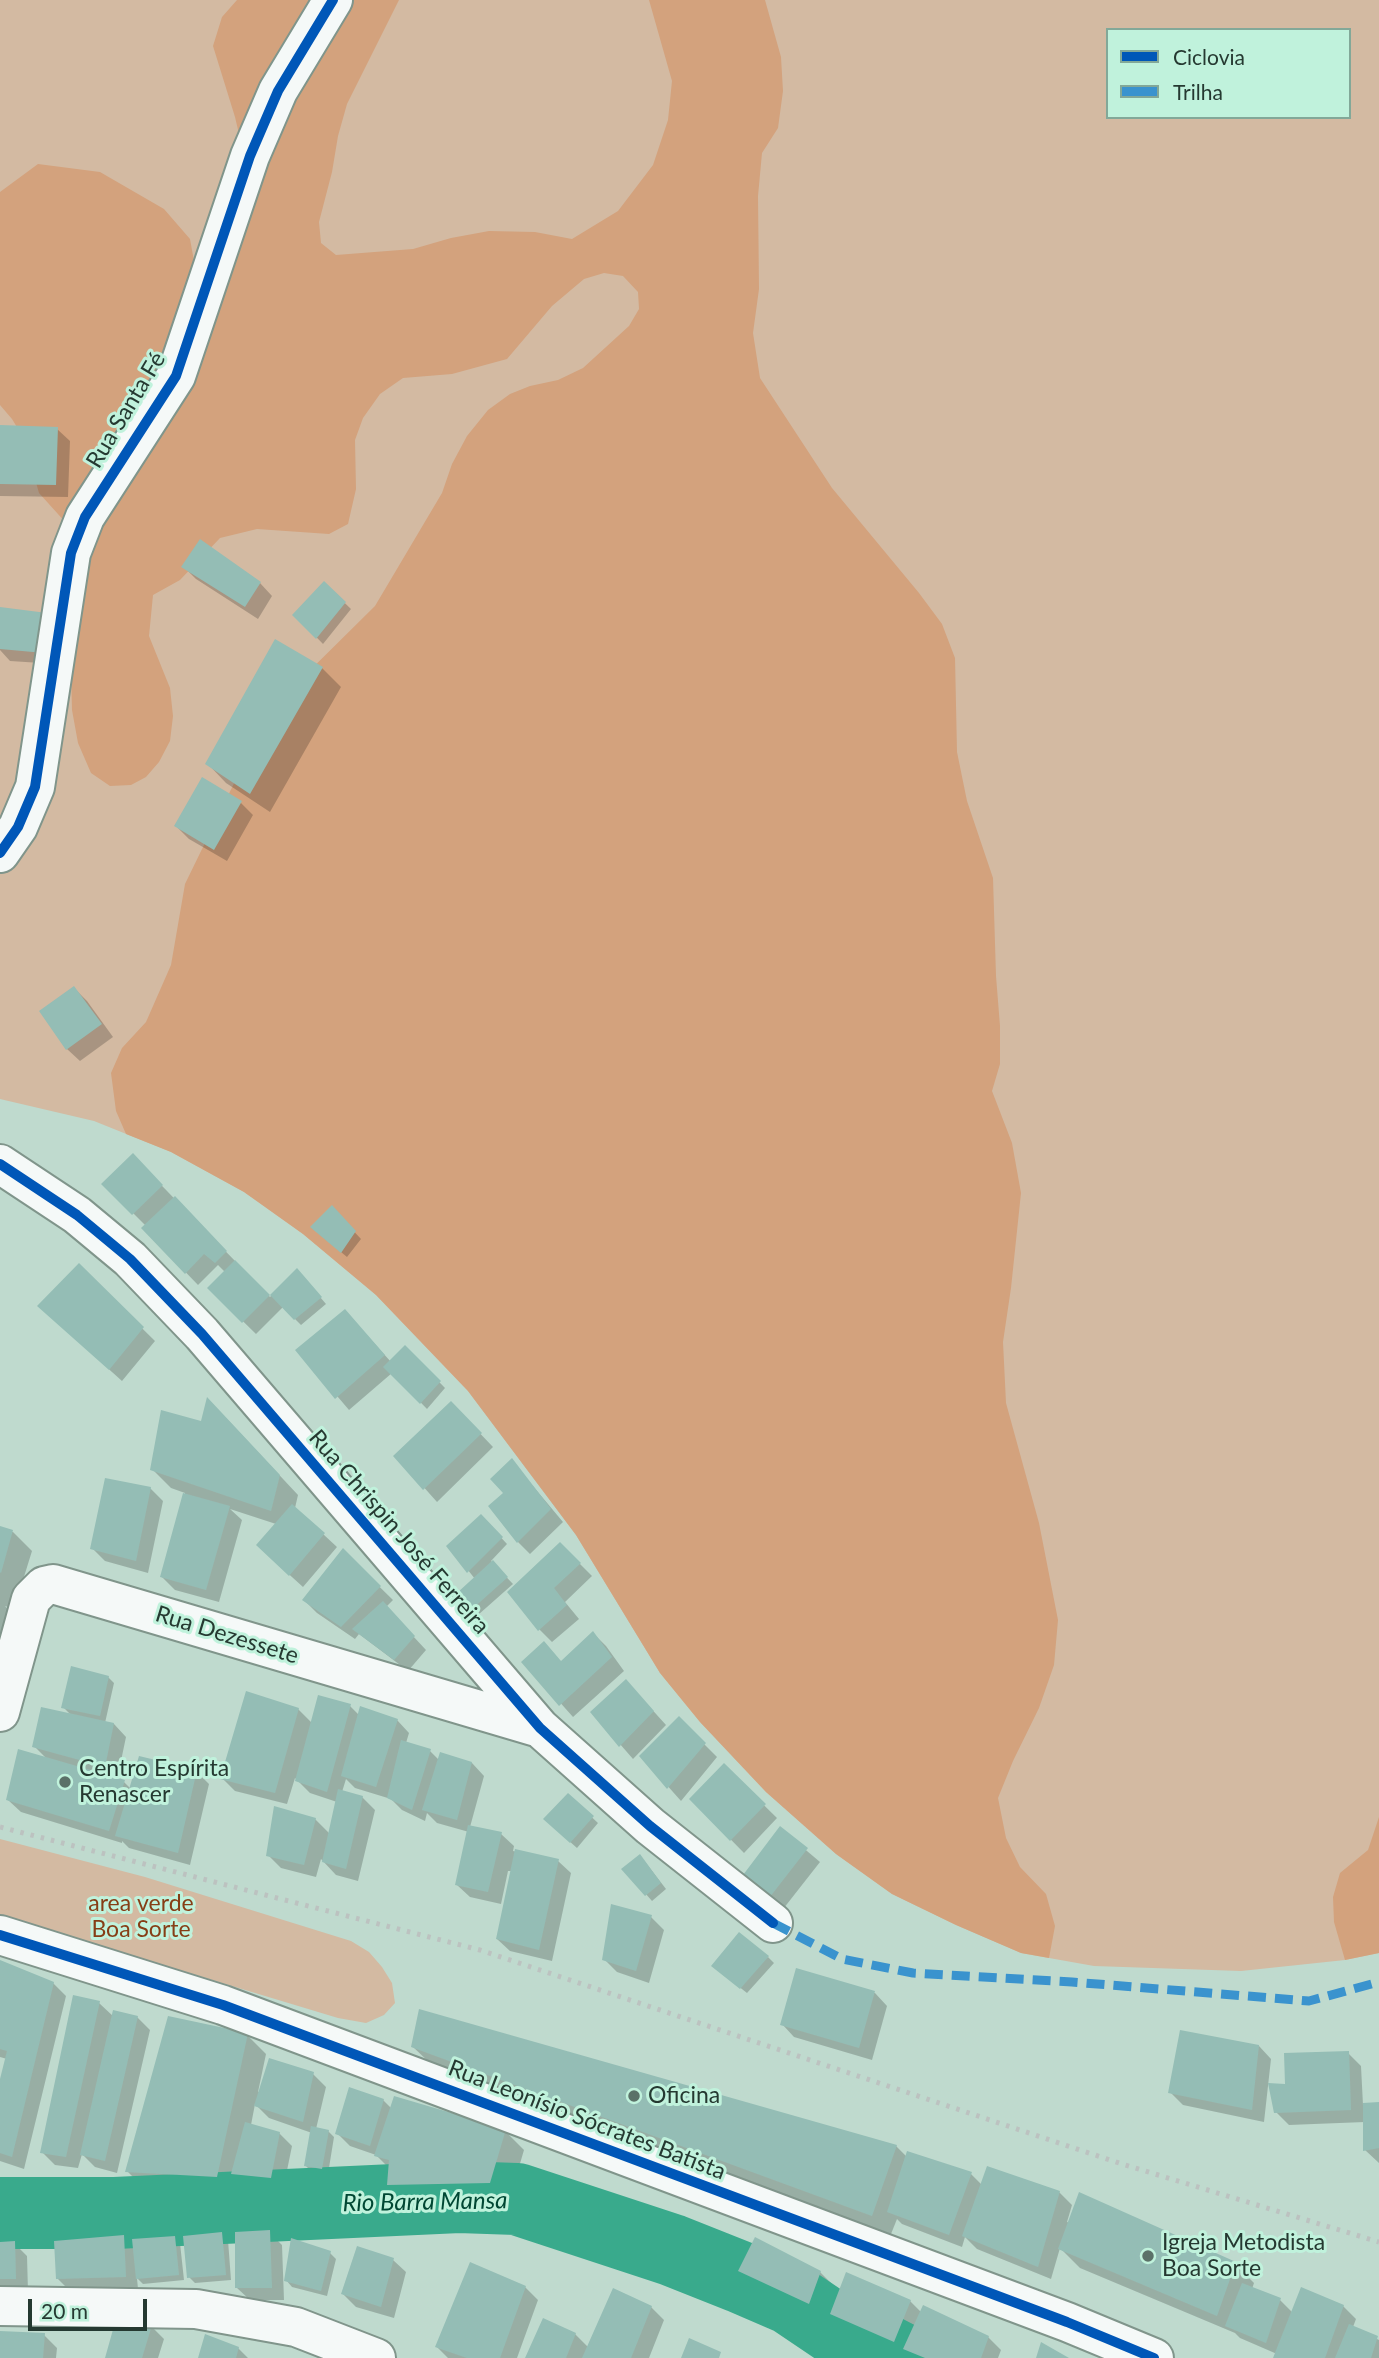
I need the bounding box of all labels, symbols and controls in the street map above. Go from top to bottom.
legend [1106,28,1351,119]
text: Ciclovia [1173,44,1245,69]
text: Trilha [1173,79,1223,104]
street label: Rua Santa Fé [81,347,171,473]
street label: Rua Chrispin José Ferreira [303,1424,495,1640]
street label: Rua Dezessete [152,1600,302,1670]
place label: Centro Espírita Renascer [79,1755,229,1809]
marker: Centro Espírita Renascer [57,1774,73,1790]
park label: area verde Boa Sorte [88,1890,194,1944]
street label: Rua Leonísio Sócrates Batista [444,2054,730,2186]
place label: Oficina [648,2082,720,2110]
marker: Oficina [626,2088,642,2104]
water label: Rio Barra Mansa [342,2186,508,2218]
place label: Igreja Metodista Boa Sorte [1162,2229,1325,2283]
marker: Igreja Metodista Boa Sorte [1140,2248,1156,2264]
scale bar [32,2284,150,2328]
text: 20 m [41,2298,88,2323]

